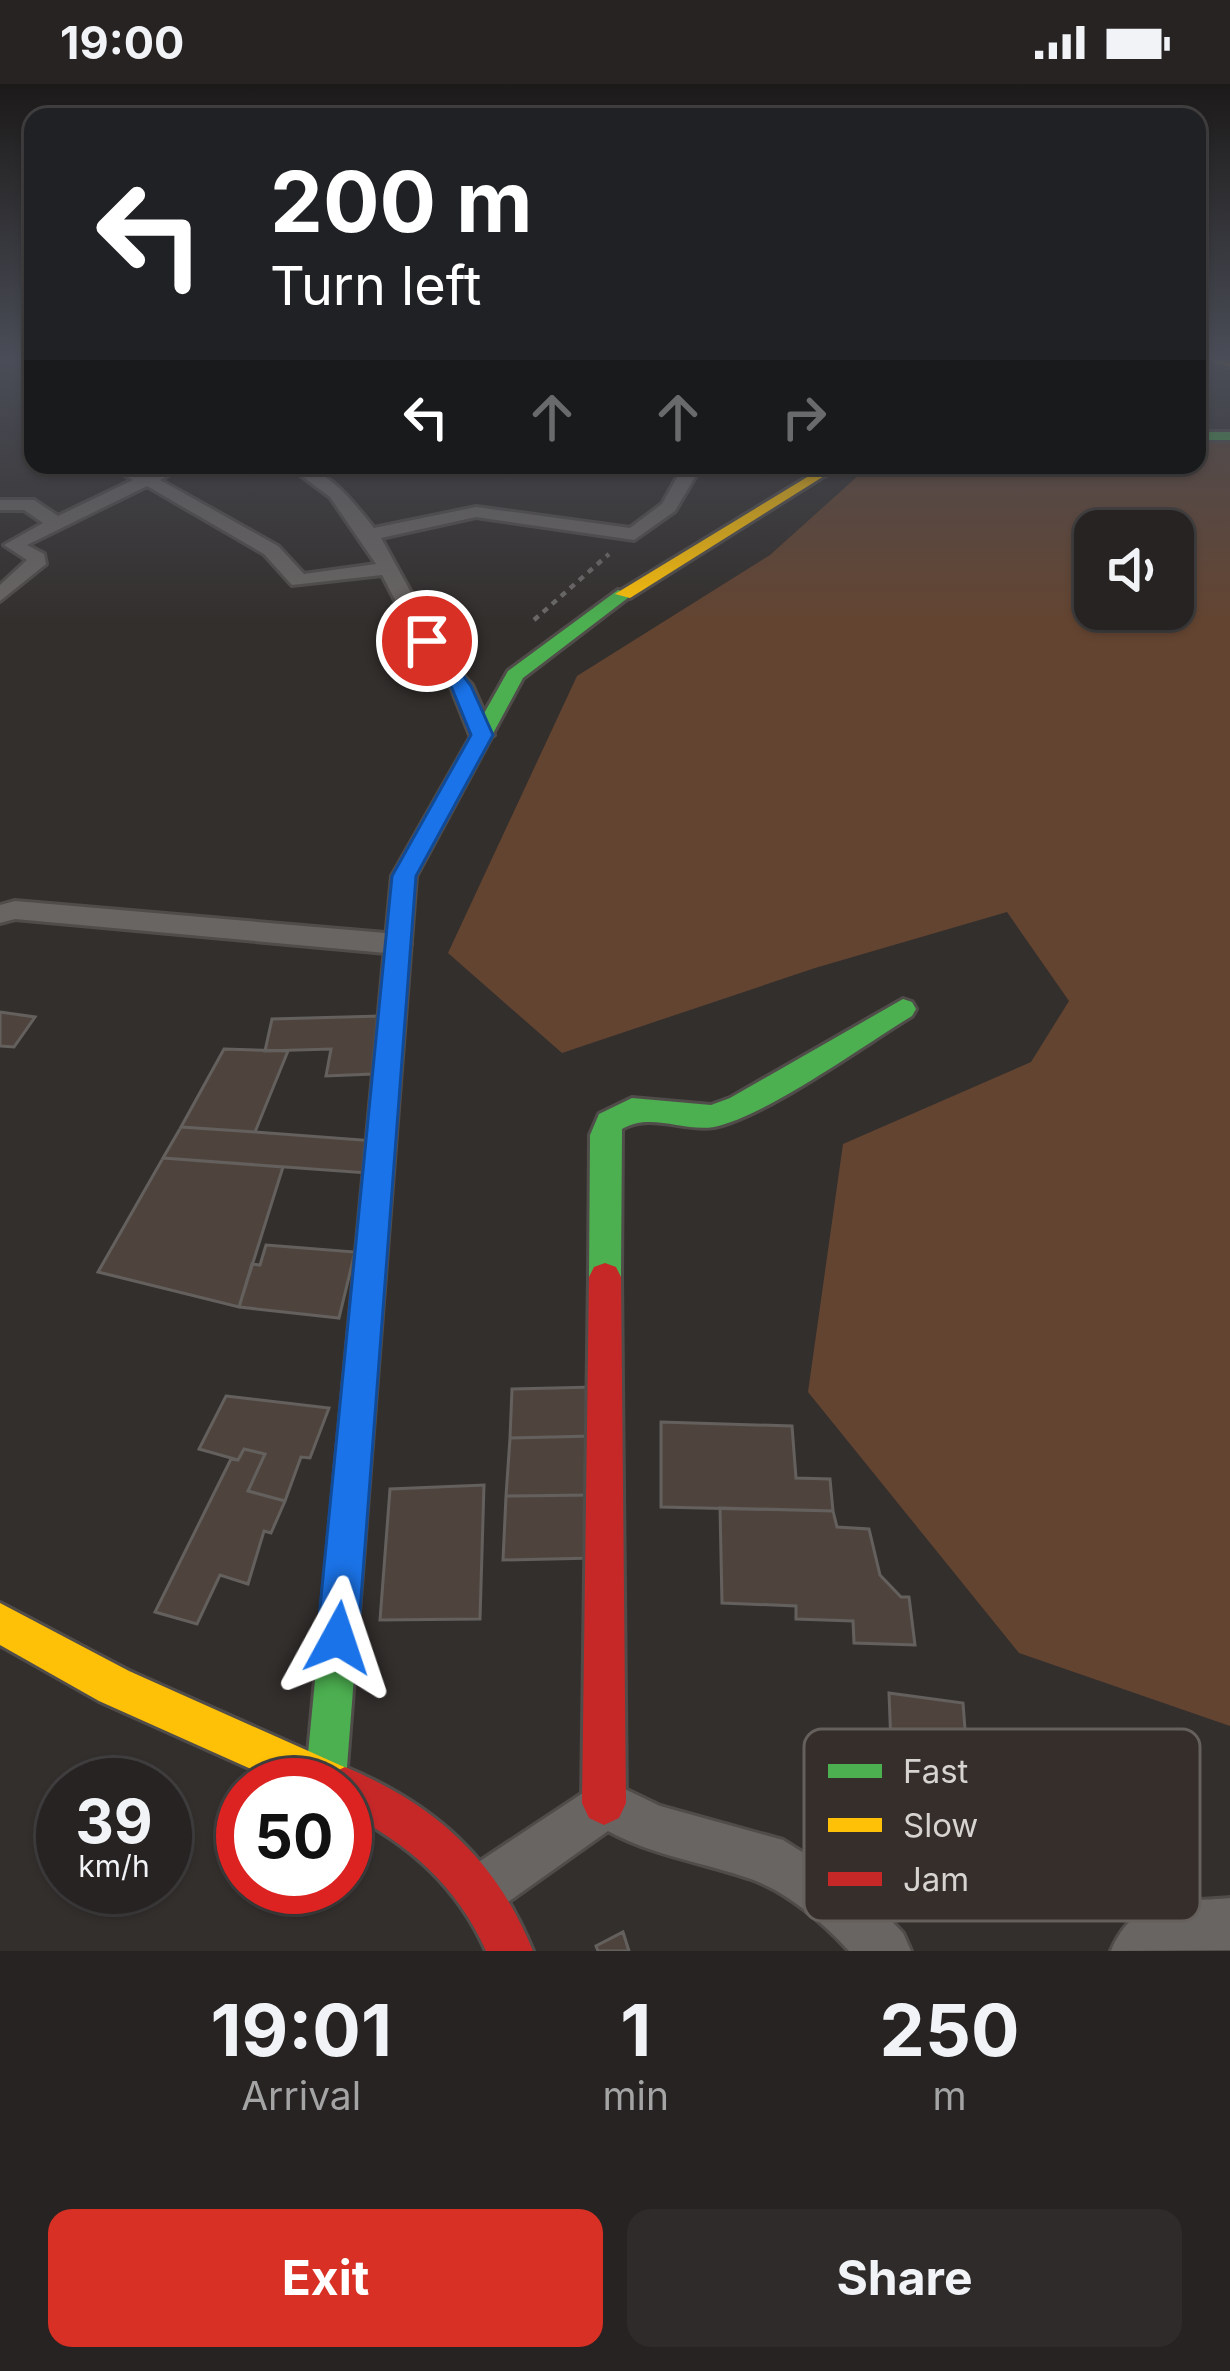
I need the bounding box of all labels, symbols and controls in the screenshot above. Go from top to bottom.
text: 19:00 [60,15,184,70]
text: 200 m [270,151,533,252]
icon: left [72,156,228,312]
text: Turn left [270,253,481,318]
icon: left [393,384,459,450]
icon: ahead [519,384,585,450]
icon: ahead [645,384,711,450]
icon: right [771,384,837,450]
map controls [1074,510,1194,630]
button: sound [1074,510,1194,630]
pin [376,590,478,692]
icon: arrive [394,608,460,674]
position arrow [275,1575,401,1701]
legend [804,1729,1200,1921]
text: Fast [903,1751,969,1791]
speed limit sign: 50 [216,1758,372,1914]
text: 39 [75,1785,153,1857]
text: Slow [903,1805,978,1845]
text: km/h [78,1848,150,1884]
text: Jam [903,1859,969,1899]
text: 19:01 [210,1986,392,2073]
text: 1 [620,1986,651,2073]
text: 250 [880,1986,1019,2073]
text: Arrival [241,2072,361,2119]
text: min [602,2072,669,2119]
text: m [932,2072,967,2119]
button: Exit [48,2209,603,2347]
button: Share [627,2209,1182,2347]

